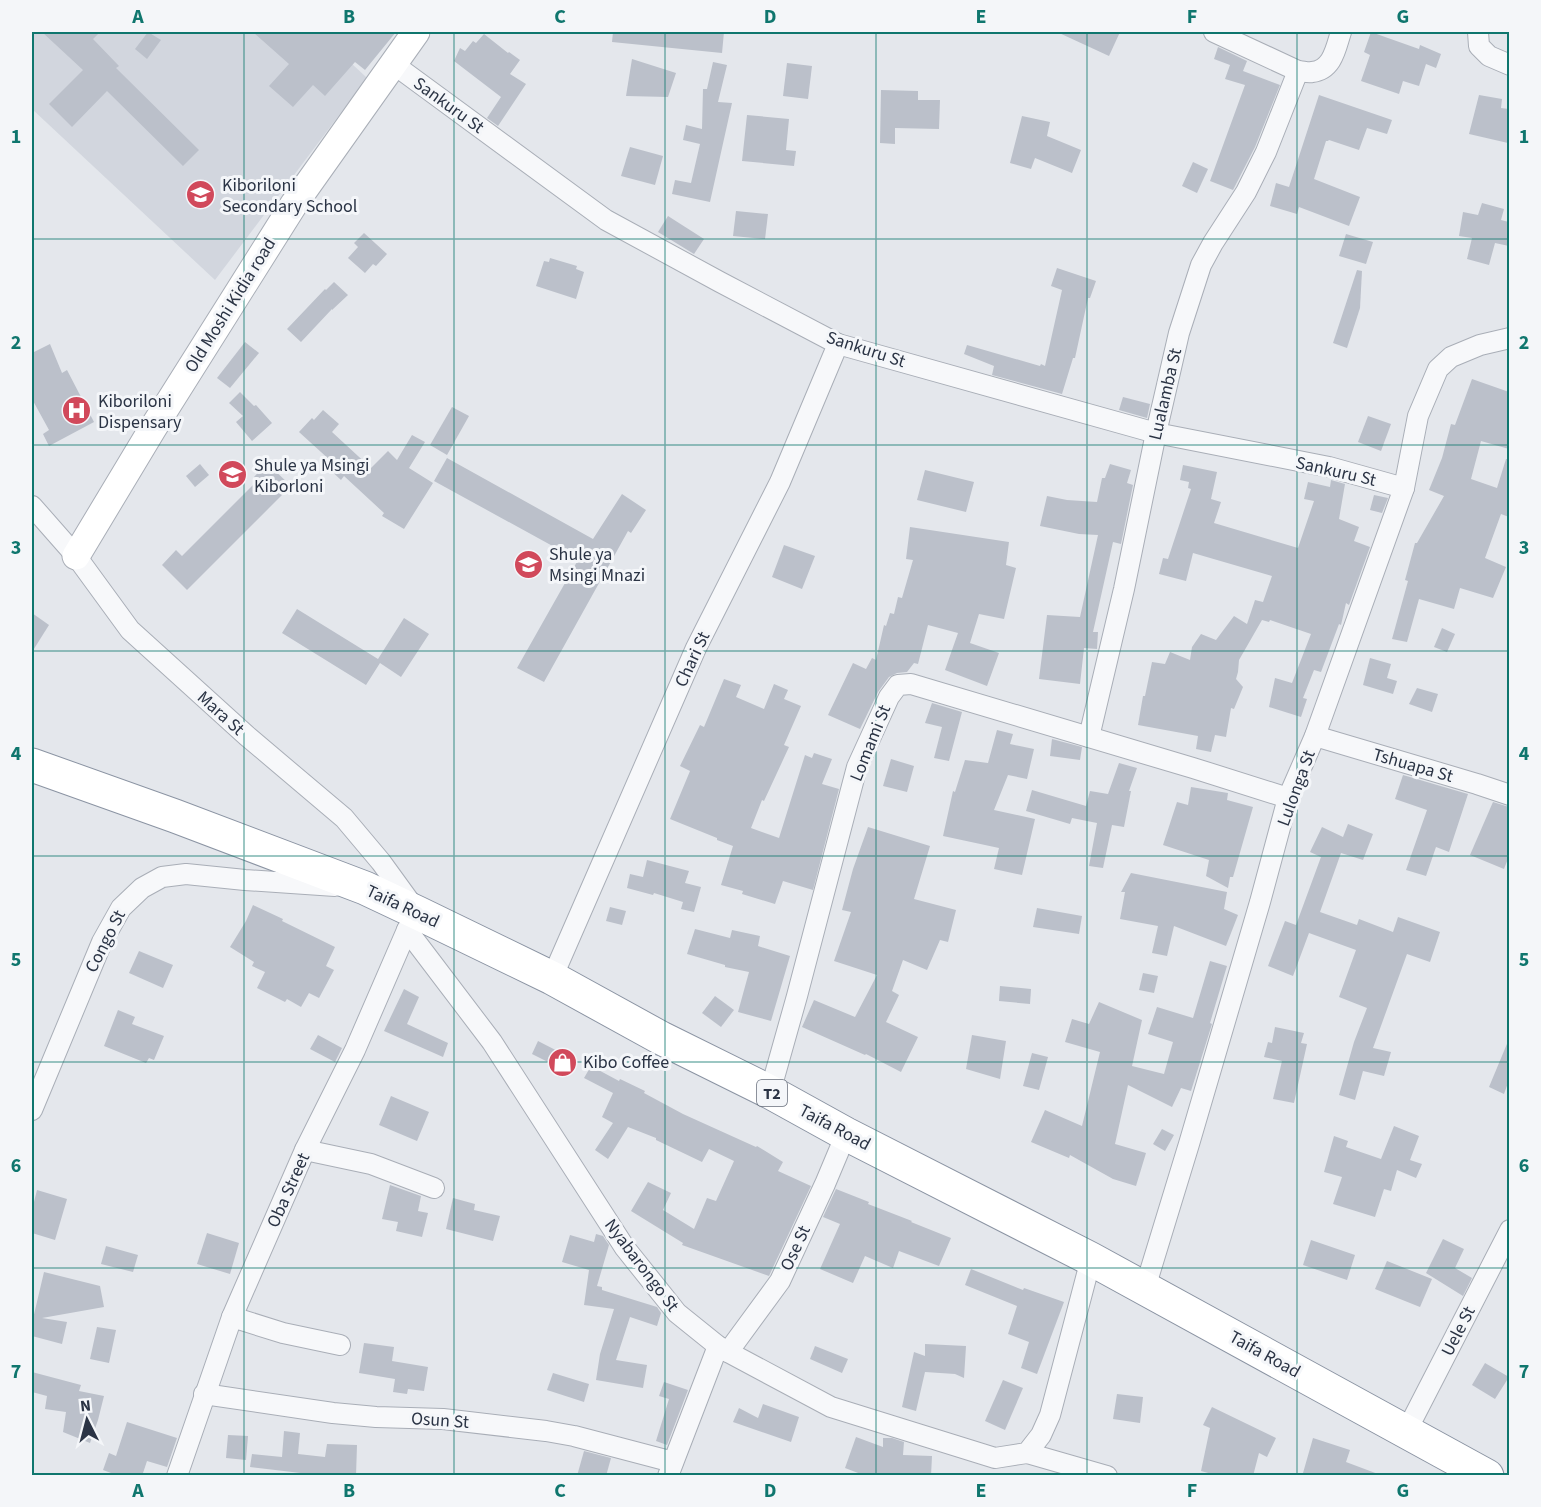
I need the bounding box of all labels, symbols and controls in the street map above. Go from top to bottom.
text: A [131,3,144,31]
text: B [343,3,355,31]
text: C [554,3,566,31]
text: D [764,3,776,31]
text: E [976,3,986,31]
text: F [1187,3,1197,31]
text: G [1397,3,1409,31]
street label: Sankuru St [408,71,489,140]
text: 1 [11,123,21,151]
text: 1 [1519,123,1529,151]
place label: Kiboriloni Secondary School [222,173,357,219]
school or university icon: Kiboriloni Secondary School [185,179,217,211]
street label: Old Moshi Kidia road [179,233,282,378]
street label: Sankuru St [823,325,909,374]
text: 2 [11,329,21,357]
text: 2 [1519,329,1529,357]
street label: Lualamba St [1143,346,1188,443]
place label: Kiboriloni Dispensary [98,389,182,435]
hospital icon: Kiboriloni Dispensary [61,395,93,427]
street label: Sankuru St [1293,450,1379,493]
place label: Shule ya Msingi Kiborloni [254,453,369,499]
school or university icon: Shule ya Msingi Kiborloni [217,459,249,491]
text: 3 [11,534,21,562]
text: 3 [1519,534,1529,562]
place label: Shule ya Msingi Mnazi [549,542,645,588]
school or university icon: Shule ya Msingi Mnazi [512,548,544,580]
street label: Chari St [669,627,716,691]
street label: Mara St [192,685,250,741]
street label: Lomami St [844,701,897,785]
text: 4 [11,740,22,768]
text: 4 [1519,740,1530,768]
street label: Tshuapa St [1370,742,1456,789]
street label: Lulonga St [1271,747,1322,830]
street label: Taifa Road [362,879,443,934]
street label: Congo St [79,906,132,977]
text: 5 [11,946,21,974]
text: 5 [1519,946,1529,974]
shop icon: Kibo Coffee [546,1046,578,1078]
place label: Kibo Coffee [583,1050,669,1075]
road number: T2 [757,1080,787,1106]
street label: Taifa Road [794,1098,875,1157]
street label: Oba Street [261,1149,316,1232]
text: 6 [11,1152,21,1180]
text: 6 [1519,1152,1529,1180]
street label: Nyabarongo St [598,1214,685,1317]
street label: Ose St [774,1221,817,1275]
street label: Uele St [1435,1302,1482,1360]
street label: Taifa Road [1225,1325,1305,1384]
text: 7 [11,1358,21,1386]
text: 7 [1519,1358,1529,1386]
north arrow [57,1390,117,1450]
text: N [79,1395,92,1418]
street label: Osun St [410,1406,470,1435]
text: A [131,1477,144,1505]
text: B [343,1477,355,1505]
text: C [554,1477,566,1505]
text: D [764,1477,776,1505]
text: E [976,1477,986,1505]
text: F [1187,1477,1197,1505]
text: G [1397,1477,1409,1505]

